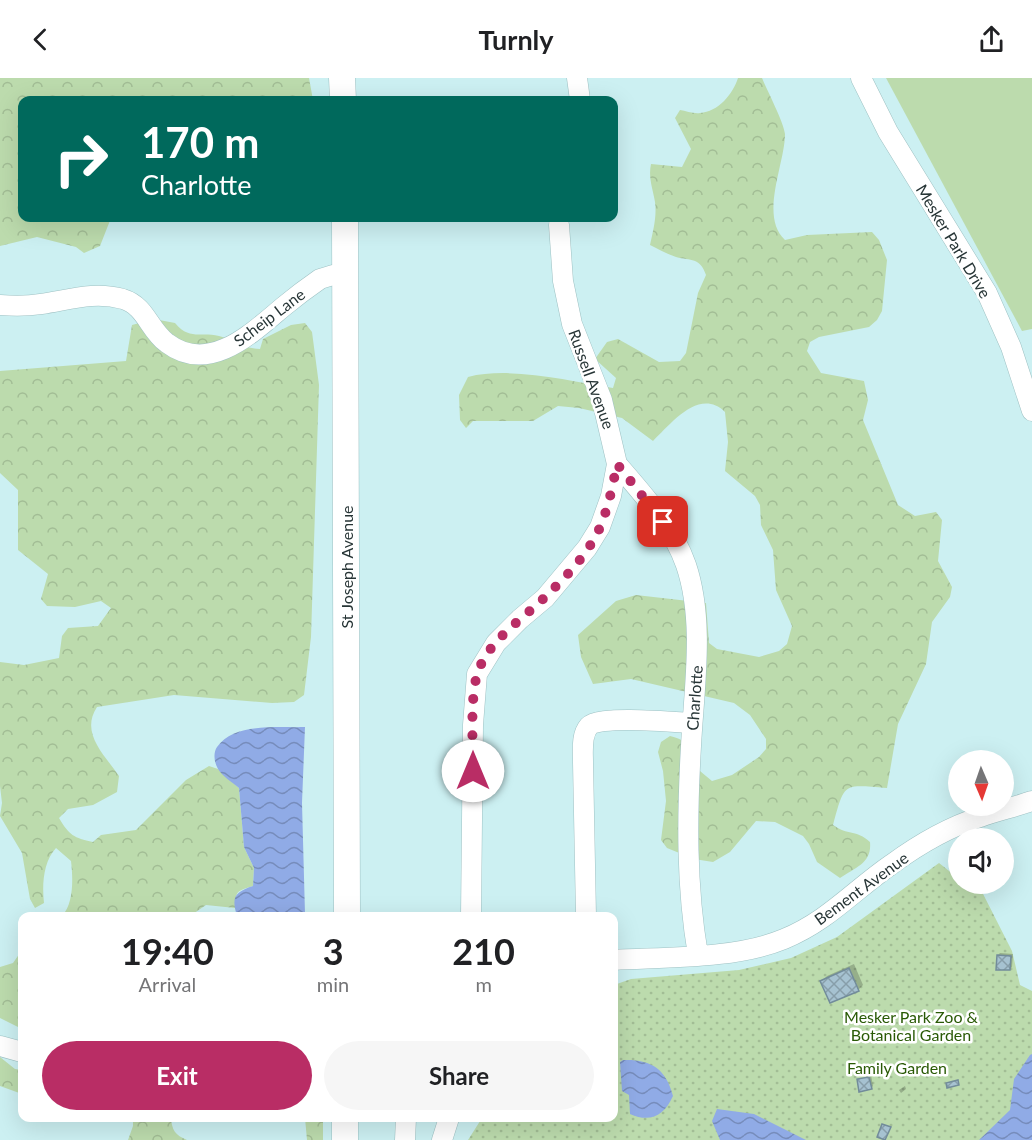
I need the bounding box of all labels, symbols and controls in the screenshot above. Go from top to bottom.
icon: back [24,23,57,56]
text: Turnly [478,23,554,56]
icon: share [975,23,1008,56]
text: 170 m [141,117,259,167]
icon: right [42,120,120,198]
text: Charlotte [141,168,251,201]
street label: Mesker Park Drive [913,181,995,301]
street label: Scheip Lane [230,284,308,350]
street label: Russell Avenue [565,326,619,432]
pin [637,496,688,547]
street label: St Joseph Avenue [337,505,356,629]
icon: arrive [646,505,679,538]
street label: Charlotte [682,665,706,731]
position arrow [441,739,505,803]
north arrow [948,750,1014,816]
map controls [948,750,1014,894]
button: sound [948,828,1014,894]
street label: Bement Avenue [810,848,912,928]
text: 19:40 [121,929,214,973]
text: 3 [323,929,344,973]
text: 210 [452,929,515,973]
text: Arrival [139,972,196,996]
text: min [317,972,349,996]
text: m [475,972,492,996]
park label: Mesker Park Zoo & Botanical Garden [844,1007,979,1044]
button: Exit [42,1041,312,1110]
button: Share [324,1041,594,1110]
park label: Family Garden [847,1058,947,1077]

